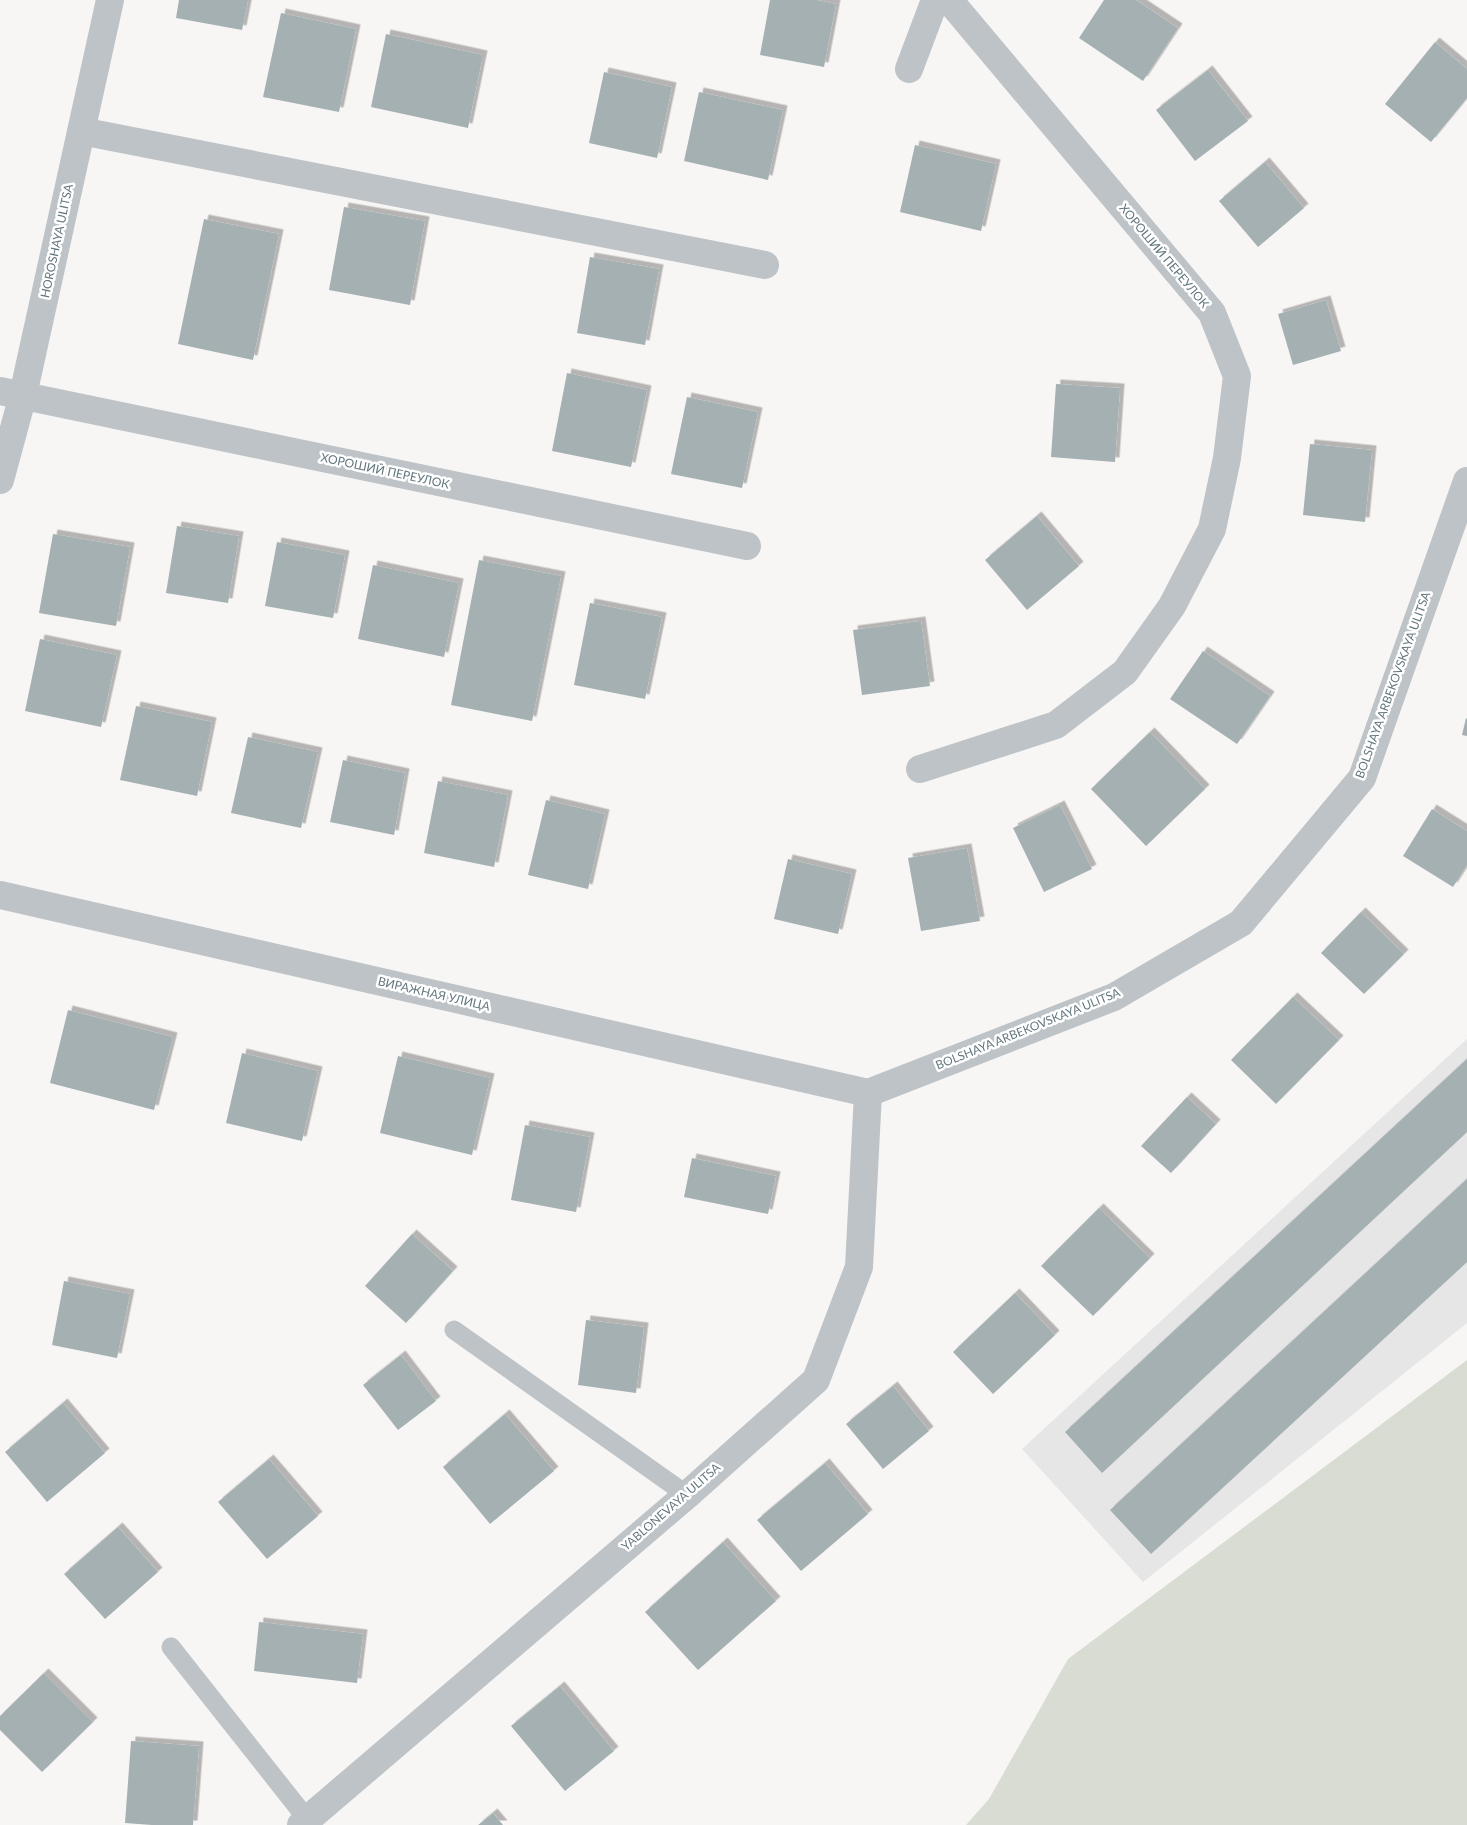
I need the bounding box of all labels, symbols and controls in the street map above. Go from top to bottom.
street label: HOROSHAYA ULITSA [37,182,76,299]
street label: ХОРОШИЙ ПЕРЕУЛОК [1116,201,1212,311]
street label: ХОРОШИЙ ПЕРЕУЛОК [319,450,451,491]
street label: BOLSHAYA ARBEKOVSKAYA ULITSA [1352,589,1434,780]
street label: ВИРАЖНАЯ УЛИЦА [377,973,492,1014]
street label: BOLSHAYA ARBEKOVSKAYA ULITSA [933,984,1123,1073]
street label: YABLONEVAYA ULITSA [618,1459,724,1554]

